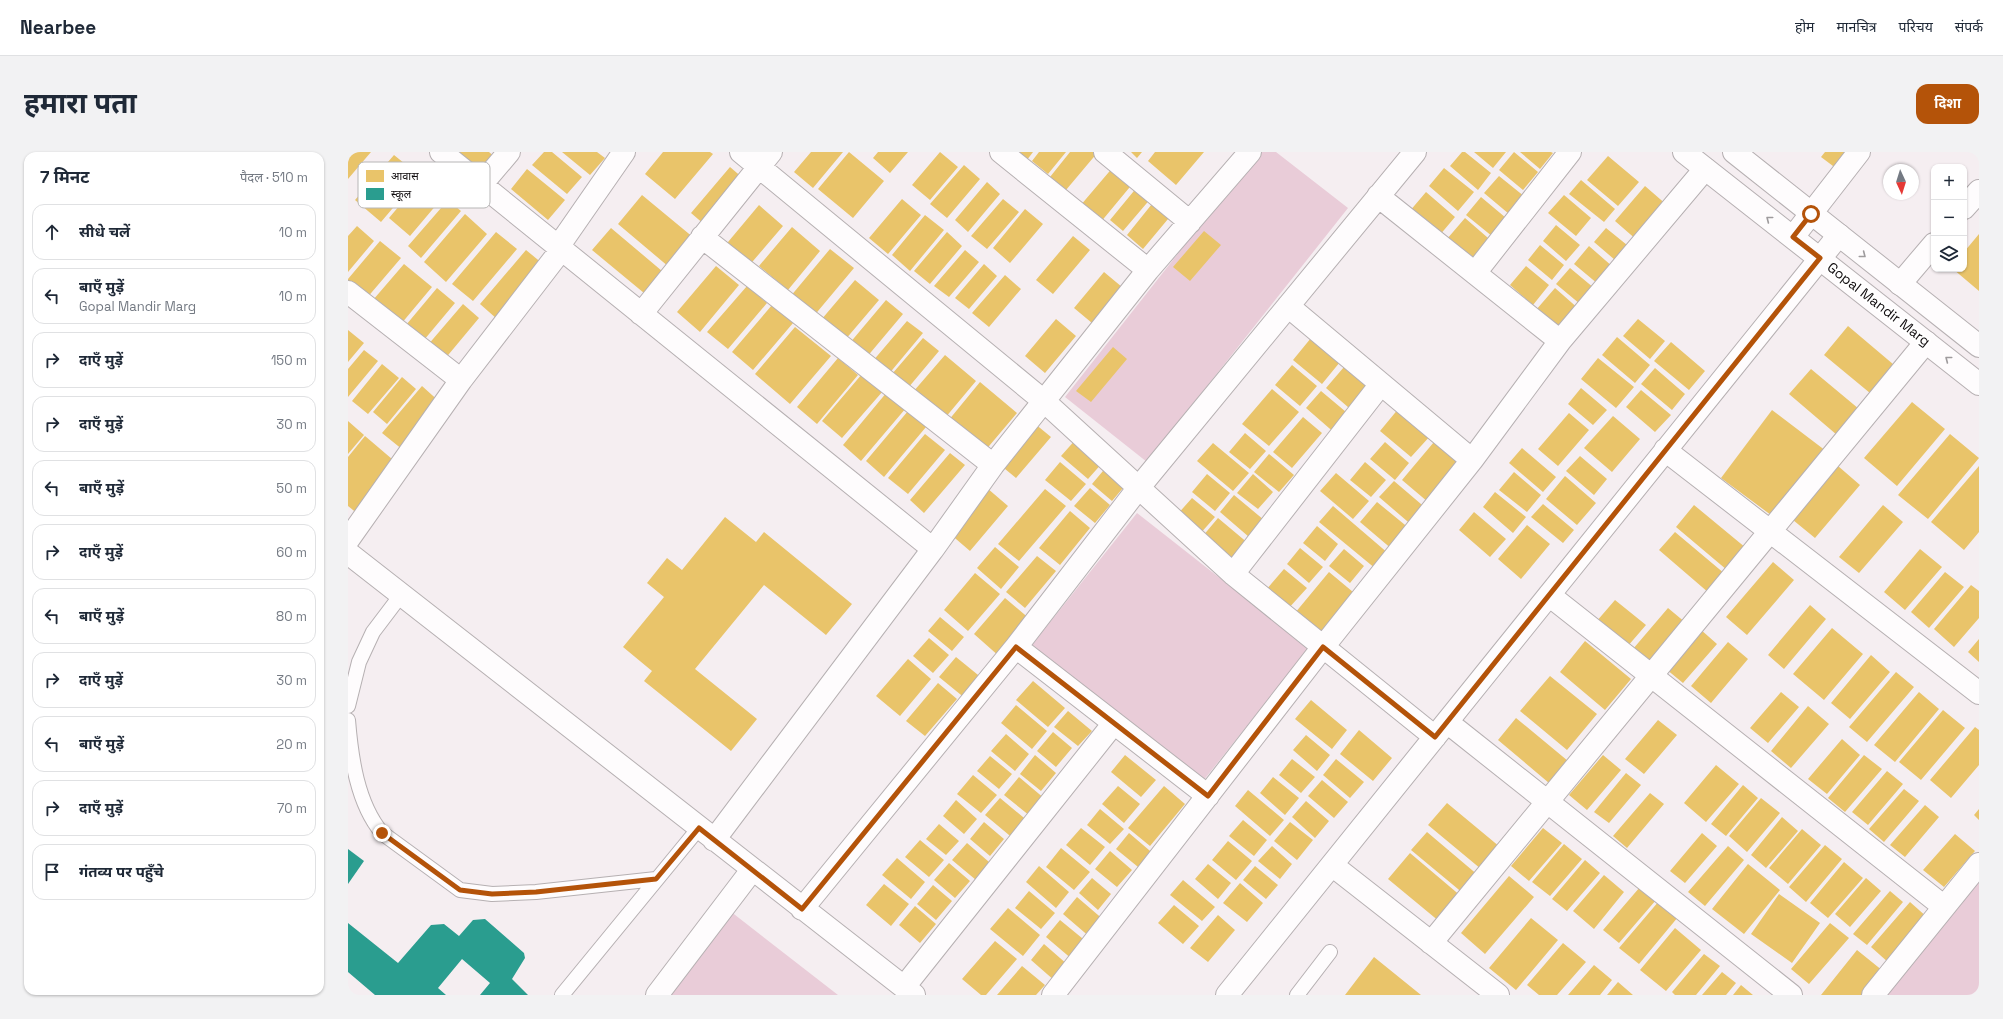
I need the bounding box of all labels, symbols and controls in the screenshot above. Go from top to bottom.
text: Nearbee [20,15,96,40]
text: होम [1795,18,1814,36]
text: मानचित्र [1836,18,1877,36]
text: परिचय [1899,18,1933,36]
text: संपर्क [1955,18,1983,36]
button: दिशा [1916,84,1979,124]
text: हमारा पता [24,85,137,121]
legend [358,162,490,208]
north arrow [1883,164,1919,200]
map controls [1931,164,1967,272]
button: + [1931,164,1967,200]
text: 7 मिनट [40,166,89,188]
text: पैदल · 510 m [240,169,308,186]
text: आवास [391,169,419,183]
text: स्कूल [391,187,412,202]
button: − [1931,200,1967,236]
route start [1802,205,1820,223]
one-way arrow [1766,216,1773,223]
icon: ahead [41,221,63,243]
text: सीधे चलें [79,222,130,241]
text: 10 m [279,224,307,241]
button: layers [1931,236,1967,272]
one-way arrow [1859,250,1866,257]
street label: Gopal Mandir Marg [1824,258,1934,350]
text: बाएँ मुड़ें [79,277,124,296]
icon: left [41,285,63,307]
text: 10 m [279,288,307,305]
text: Gopal Mandir Marg [79,298,196,315]
icon: right [41,349,63,371]
text: दाएँ मुड़ें [79,350,123,369]
text: 150 m [271,352,307,369]
one-way arrow [1946,357,1953,364]
icon: right [41,413,63,435]
text: दाएँ मुड़ें [79,414,123,433]
text: 30 m [276,416,307,433]
icon: left [41,477,63,499]
text: बाएँ मुड़ें [79,478,124,497]
text: 50 m [276,480,307,497]
icon: right [41,541,63,563]
text: दाएँ मुड़ें [79,542,123,561]
text: 60 m [276,544,307,561]
icon: left [41,605,63,627]
text: बाएँ मुड़ें [79,606,124,625]
text: 80 m [276,608,307,625]
icon: right [41,669,63,691]
text: दाएँ मुड़ें [79,670,123,689]
text: 30 m [276,672,307,689]
icon: left [41,733,63,755]
text: बाएँ मुड़ें [79,734,124,753]
text: 20 m [276,736,307,753]
icon: right [41,797,63,819]
text: दाएँ मुड़ें [79,798,123,817]
text: 70 m [277,800,307,817]
route end [373,824,391,842]
icon: arrive [41,861,63,883]
text: गंतव्य पर पहुँचे [79,862,164,881]

